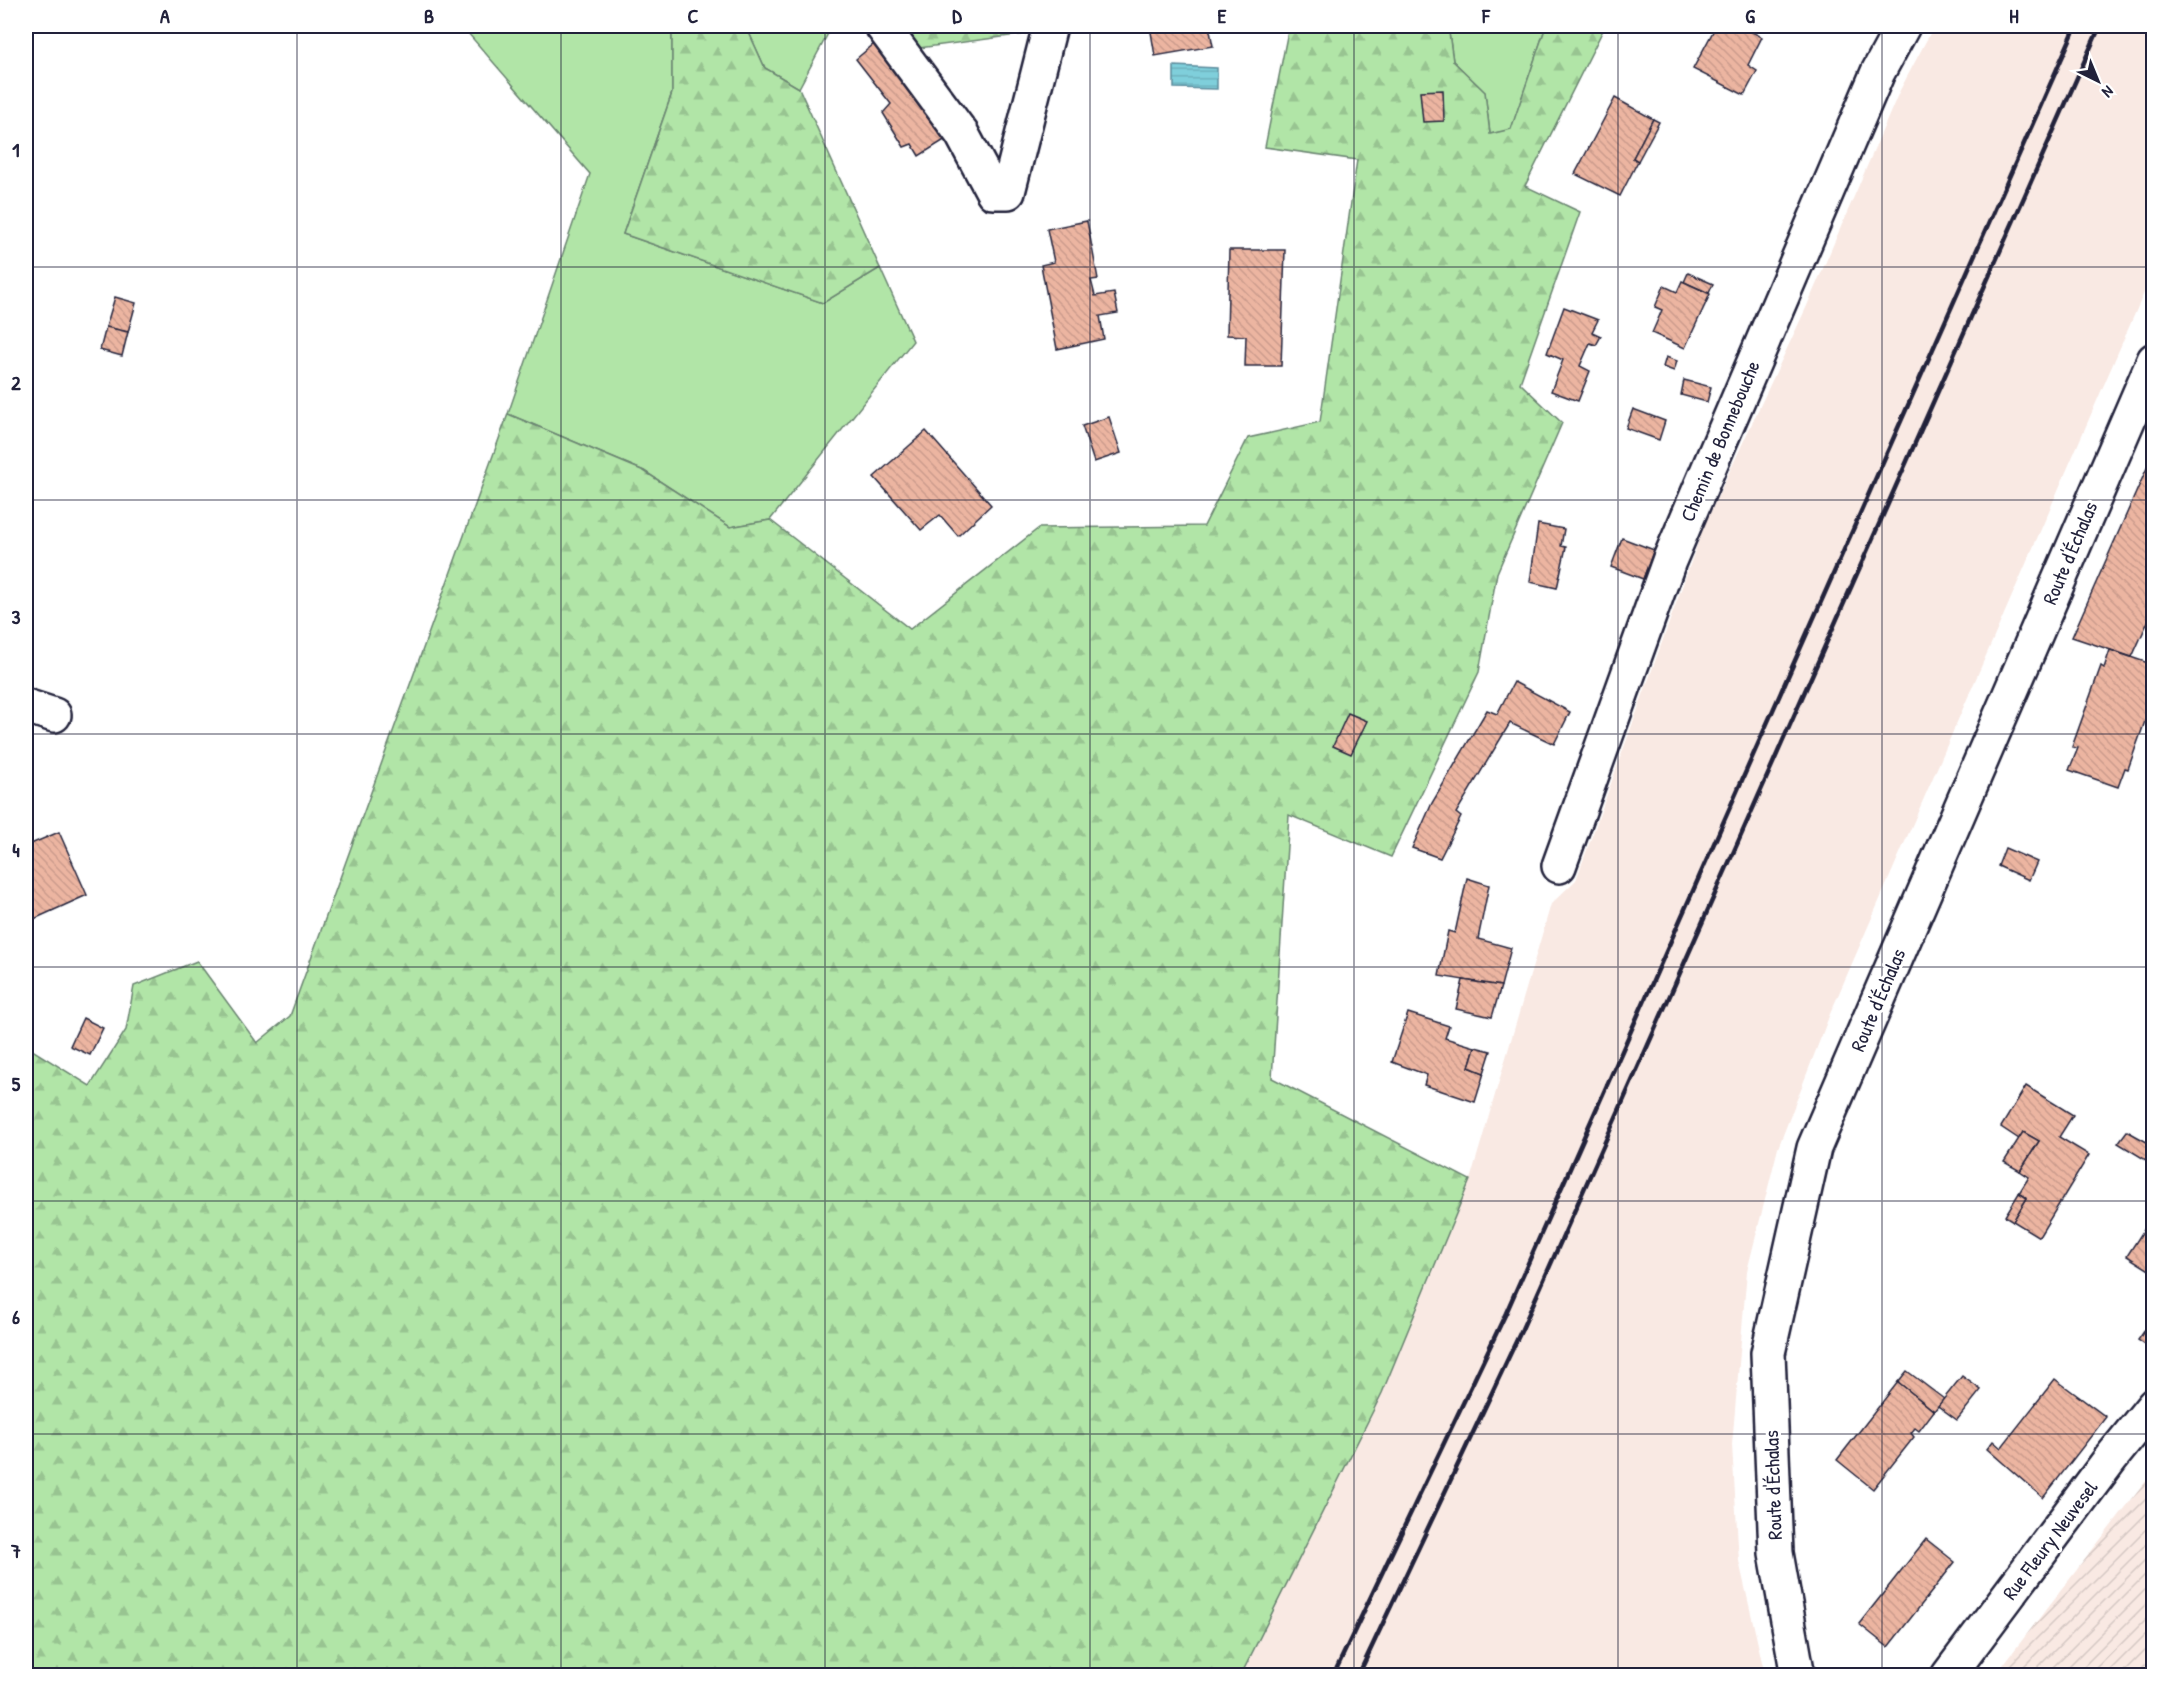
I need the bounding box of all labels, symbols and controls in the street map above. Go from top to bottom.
text: A [160,2,170,29]
text: B [424,2,434,29]
text: C [688,2,699,29]
text: D [952,2,962,29]
text: E [1218,2,1227,29]
text: F [1481,2,1491,29]
text: G [1745,2,1755,29]
text: H [2009,2,2019,29]
north arrow [2068,51,2128,111]
text: N [2097,81,2119,103]
text: 1 [12,136,20,163]
street label: Chemin de Bonnebouche [1673,356,1766,525]
text: 2 [11,369,21,396]
street label: Route d'Échalas [2036,497,2103,608]
text: 3 [12,603,21,630]
text: 4 [12,836,20,863]
street label: Route d'Échalas [1844,944,1911,1055]
text: 5 [12,1070,21,1097]
text: 6 [12,1303,20,1330]
street label: Route d'Échalas [1757,1430,1788,1540]
street label: Rue Fleury Neuvesel [1996,1474,2104,1605]
text: 7 [10,1537,21,1564]

